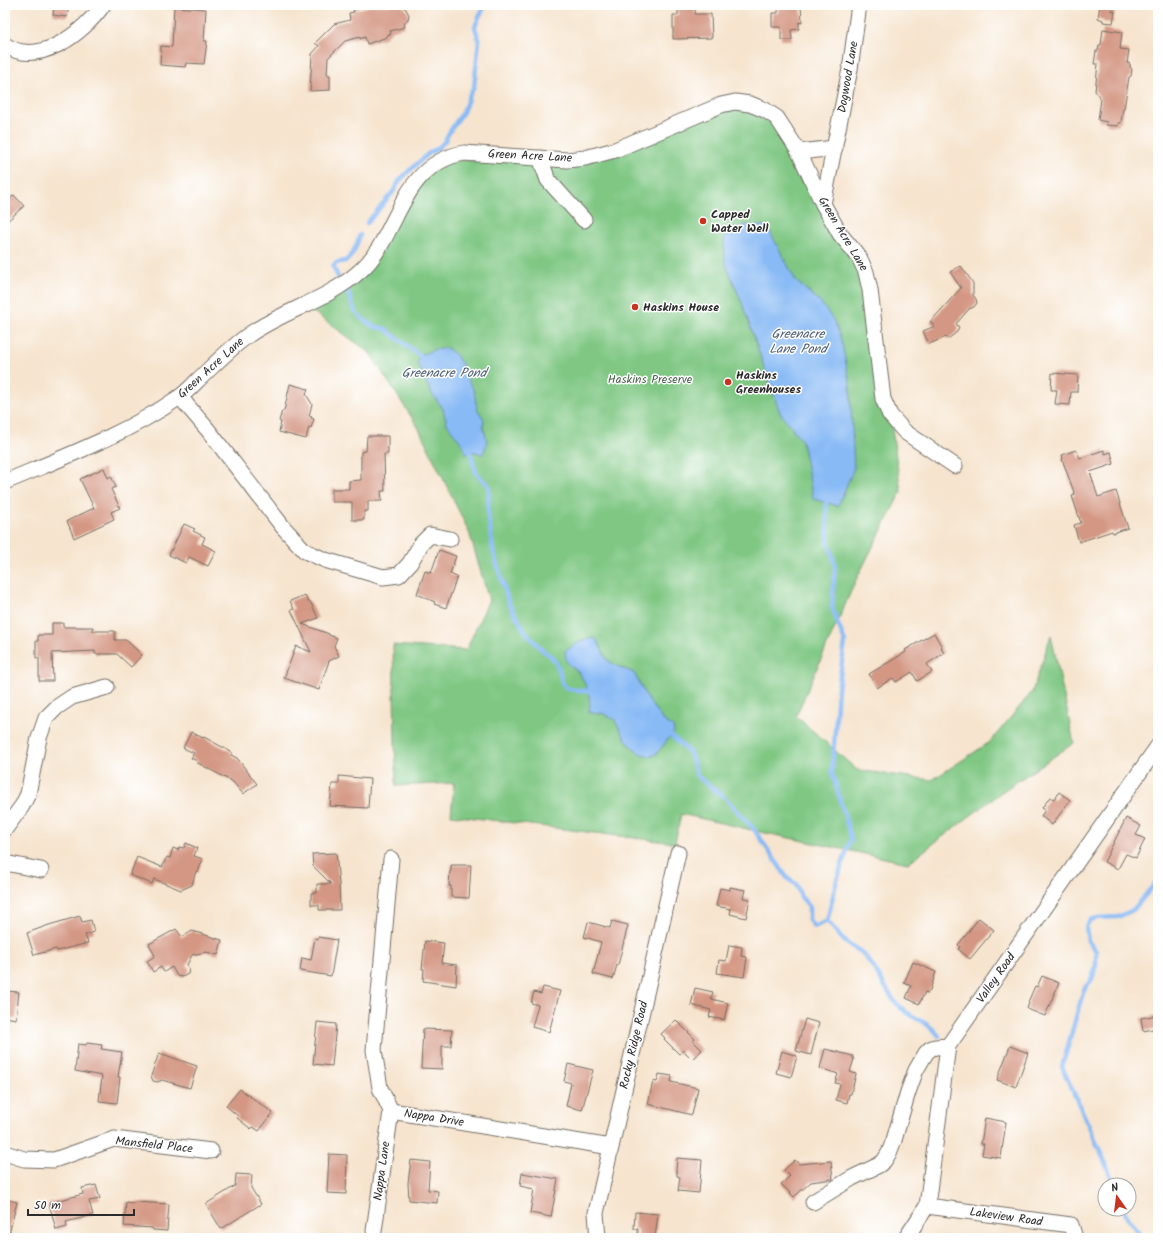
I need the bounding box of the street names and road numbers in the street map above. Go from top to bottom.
street label: Dogwood Lane [832,39,864,114]
street label: Green Acre Lane [488,144,573,168]
street label: Green Acre Lane [813,193,873,275]
street label: Green Acre Lane [173,332,249,403]
street label: Valley Road [972,948,1021,1007]
street label: Rocky Ridge Road [615,998,654,1091]
street label: Nappa Drive [403,1104,466,1132]
street label: Mansfield Place [114,1131,194,1159]
street label: Nappa Lane [368,1140,396,1202]
street label: Lakeview Road [968,1202,1045,1232]

